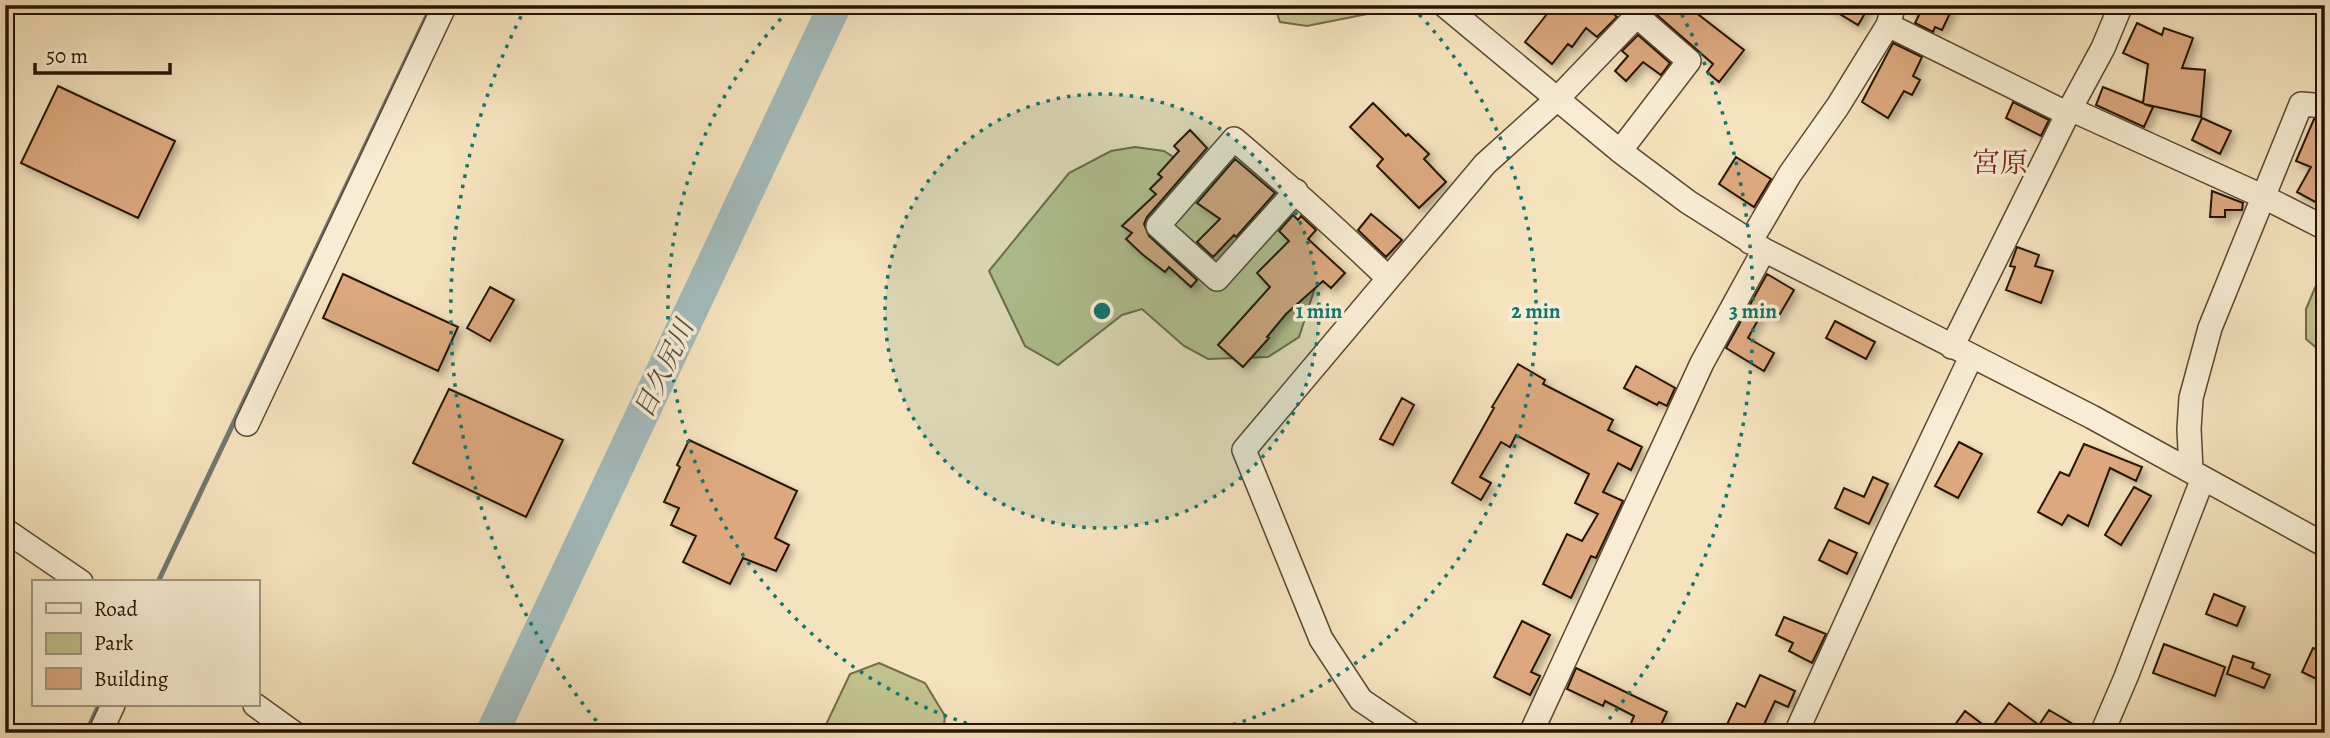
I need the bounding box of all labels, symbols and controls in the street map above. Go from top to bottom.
scale bar [35,32,170,76]
text: 50 m [46,42,88,70]
district label: 宮原 [1972,144,2028,182]
text: 1 min [1296,297,1343,325]
text: 2 min [1511,297,1561,325]
text: 3 min [1729,297,1777,325]
centre of rings [1090,299,1114,323]
water label: 目久尻川 [626,312,703,424]
legend [32,580,259,706]
text: Road [94,595,138,623]
text: Park [94,629,134,657]
text: Building [94,665,169,693]

